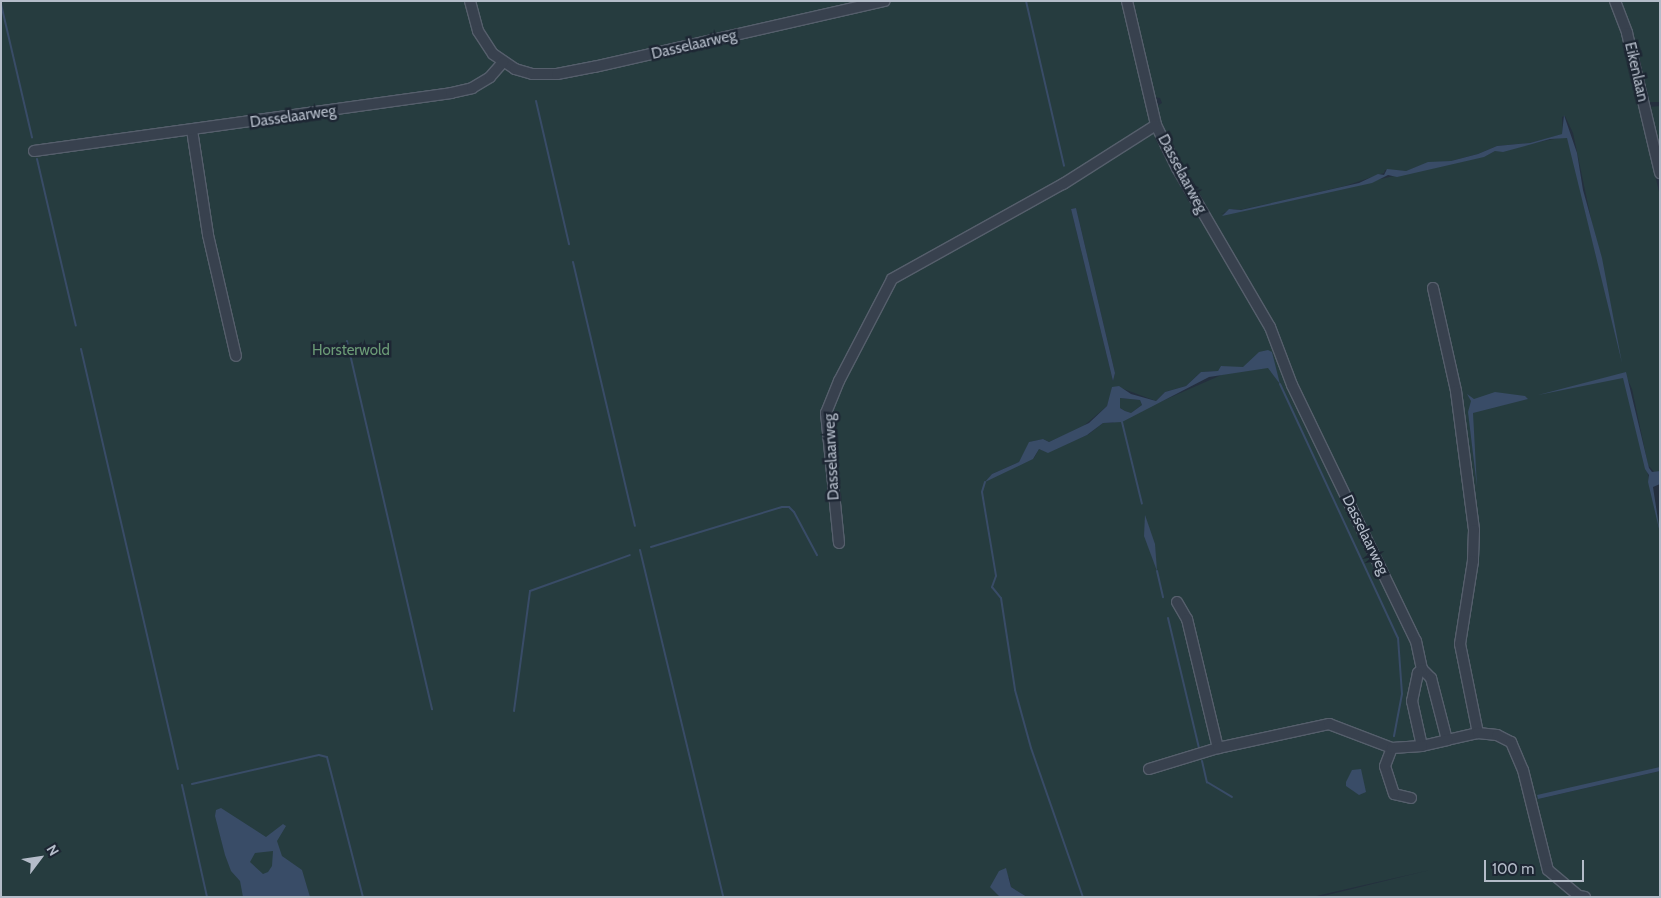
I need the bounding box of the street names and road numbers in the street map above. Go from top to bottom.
street label: Dasselaarweg [650,26,738,64]
street label: Eikenlaan [1620,40,1652,104]
street label: Dasselaarweg [249,102,337,132]
street label: Dasselaarweg [1154,131,1210,217]
street label: Dasselaarweg [821,413,843,501]
street label: Dasselaarweg [1338,492,1392,578]

